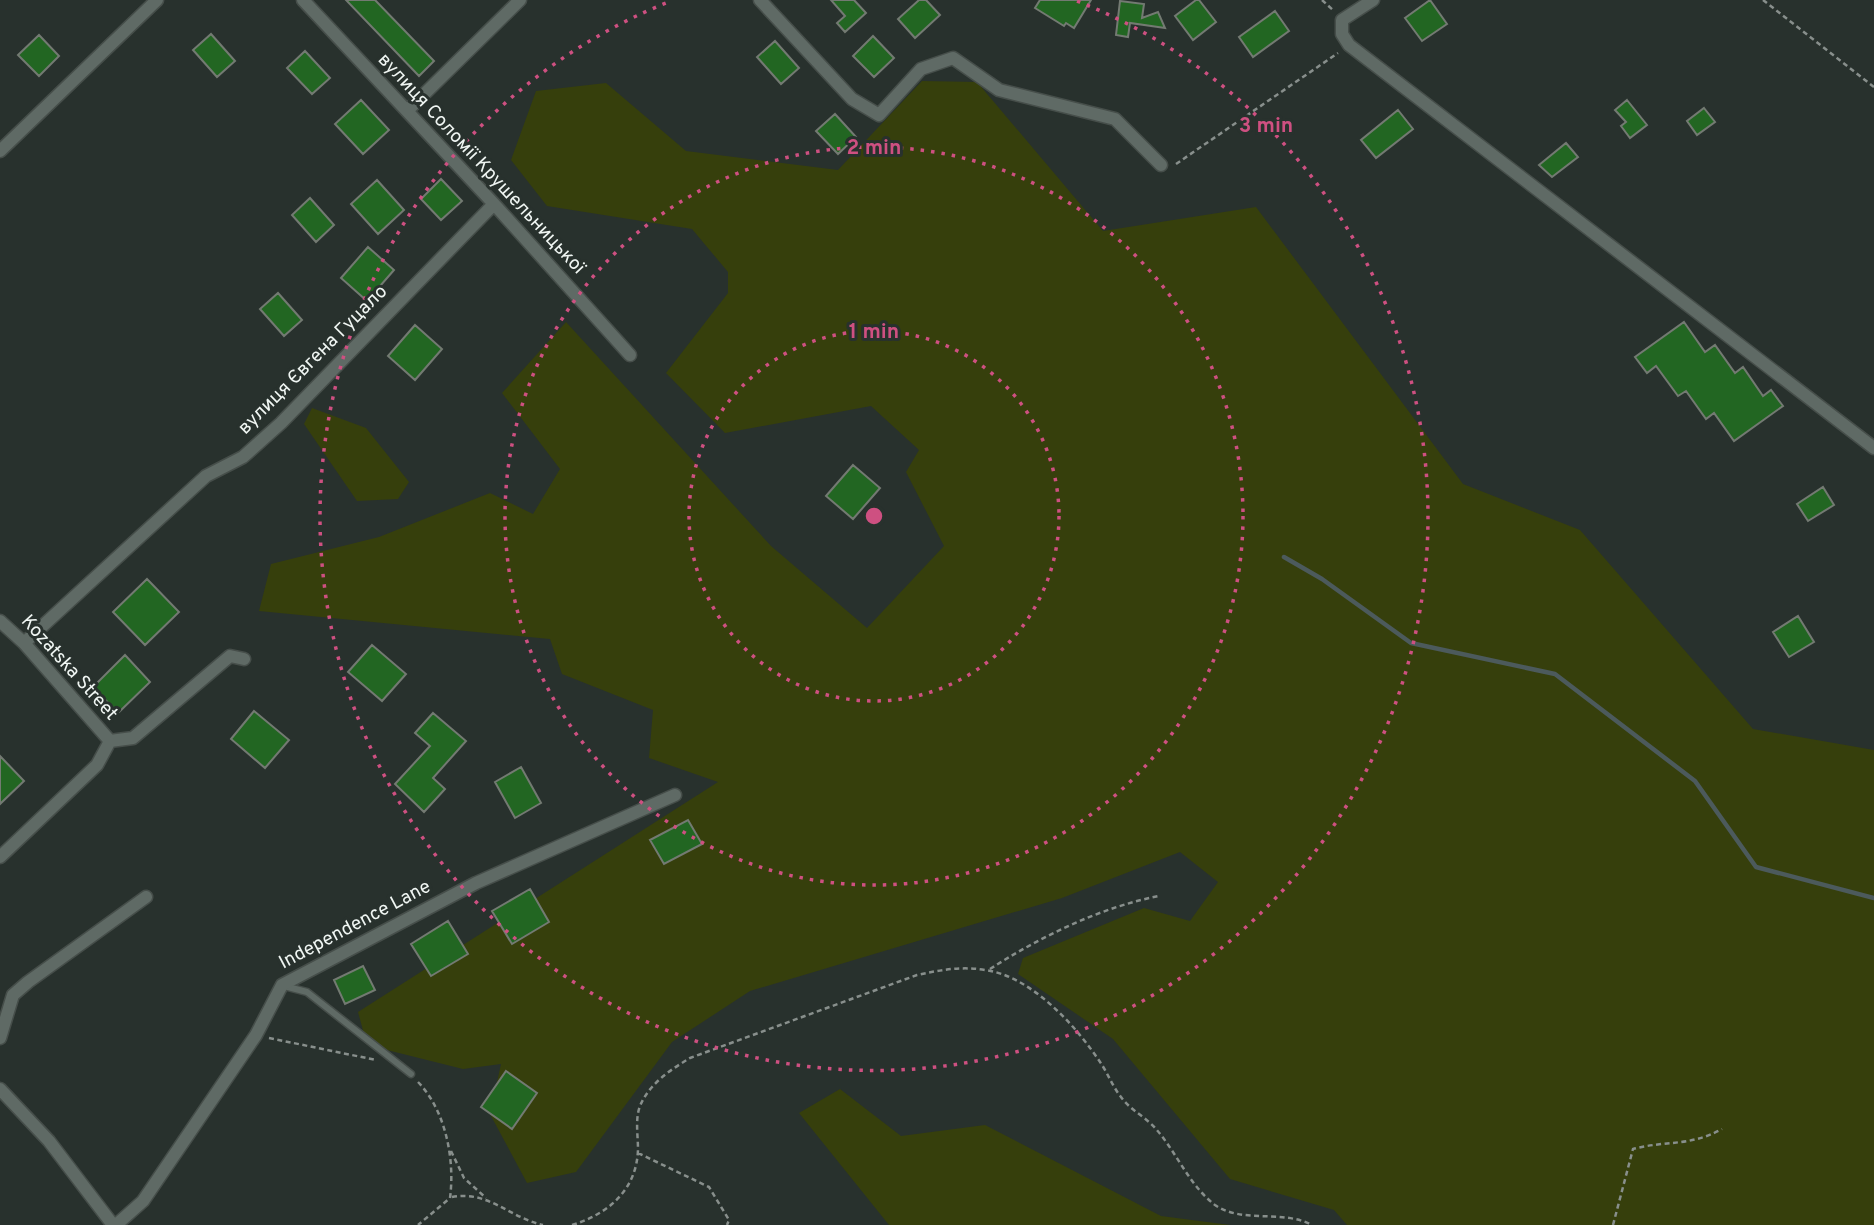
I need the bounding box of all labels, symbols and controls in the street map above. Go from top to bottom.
street label: вулиця Соломії Крушельницької [372,48,591,280]
text: 3 min [1239,113,1293,140]
text: 2 min [847,135,901,162]
street label: вулиця Євгена Гуцало [233,280,393,440]
text: 1 min [849,319,899,346]
centre of rings [862,504,886,528]
street label: Kozatska Street [15,610,123,726]
street label: Independence Lane [275,875,435,975]

